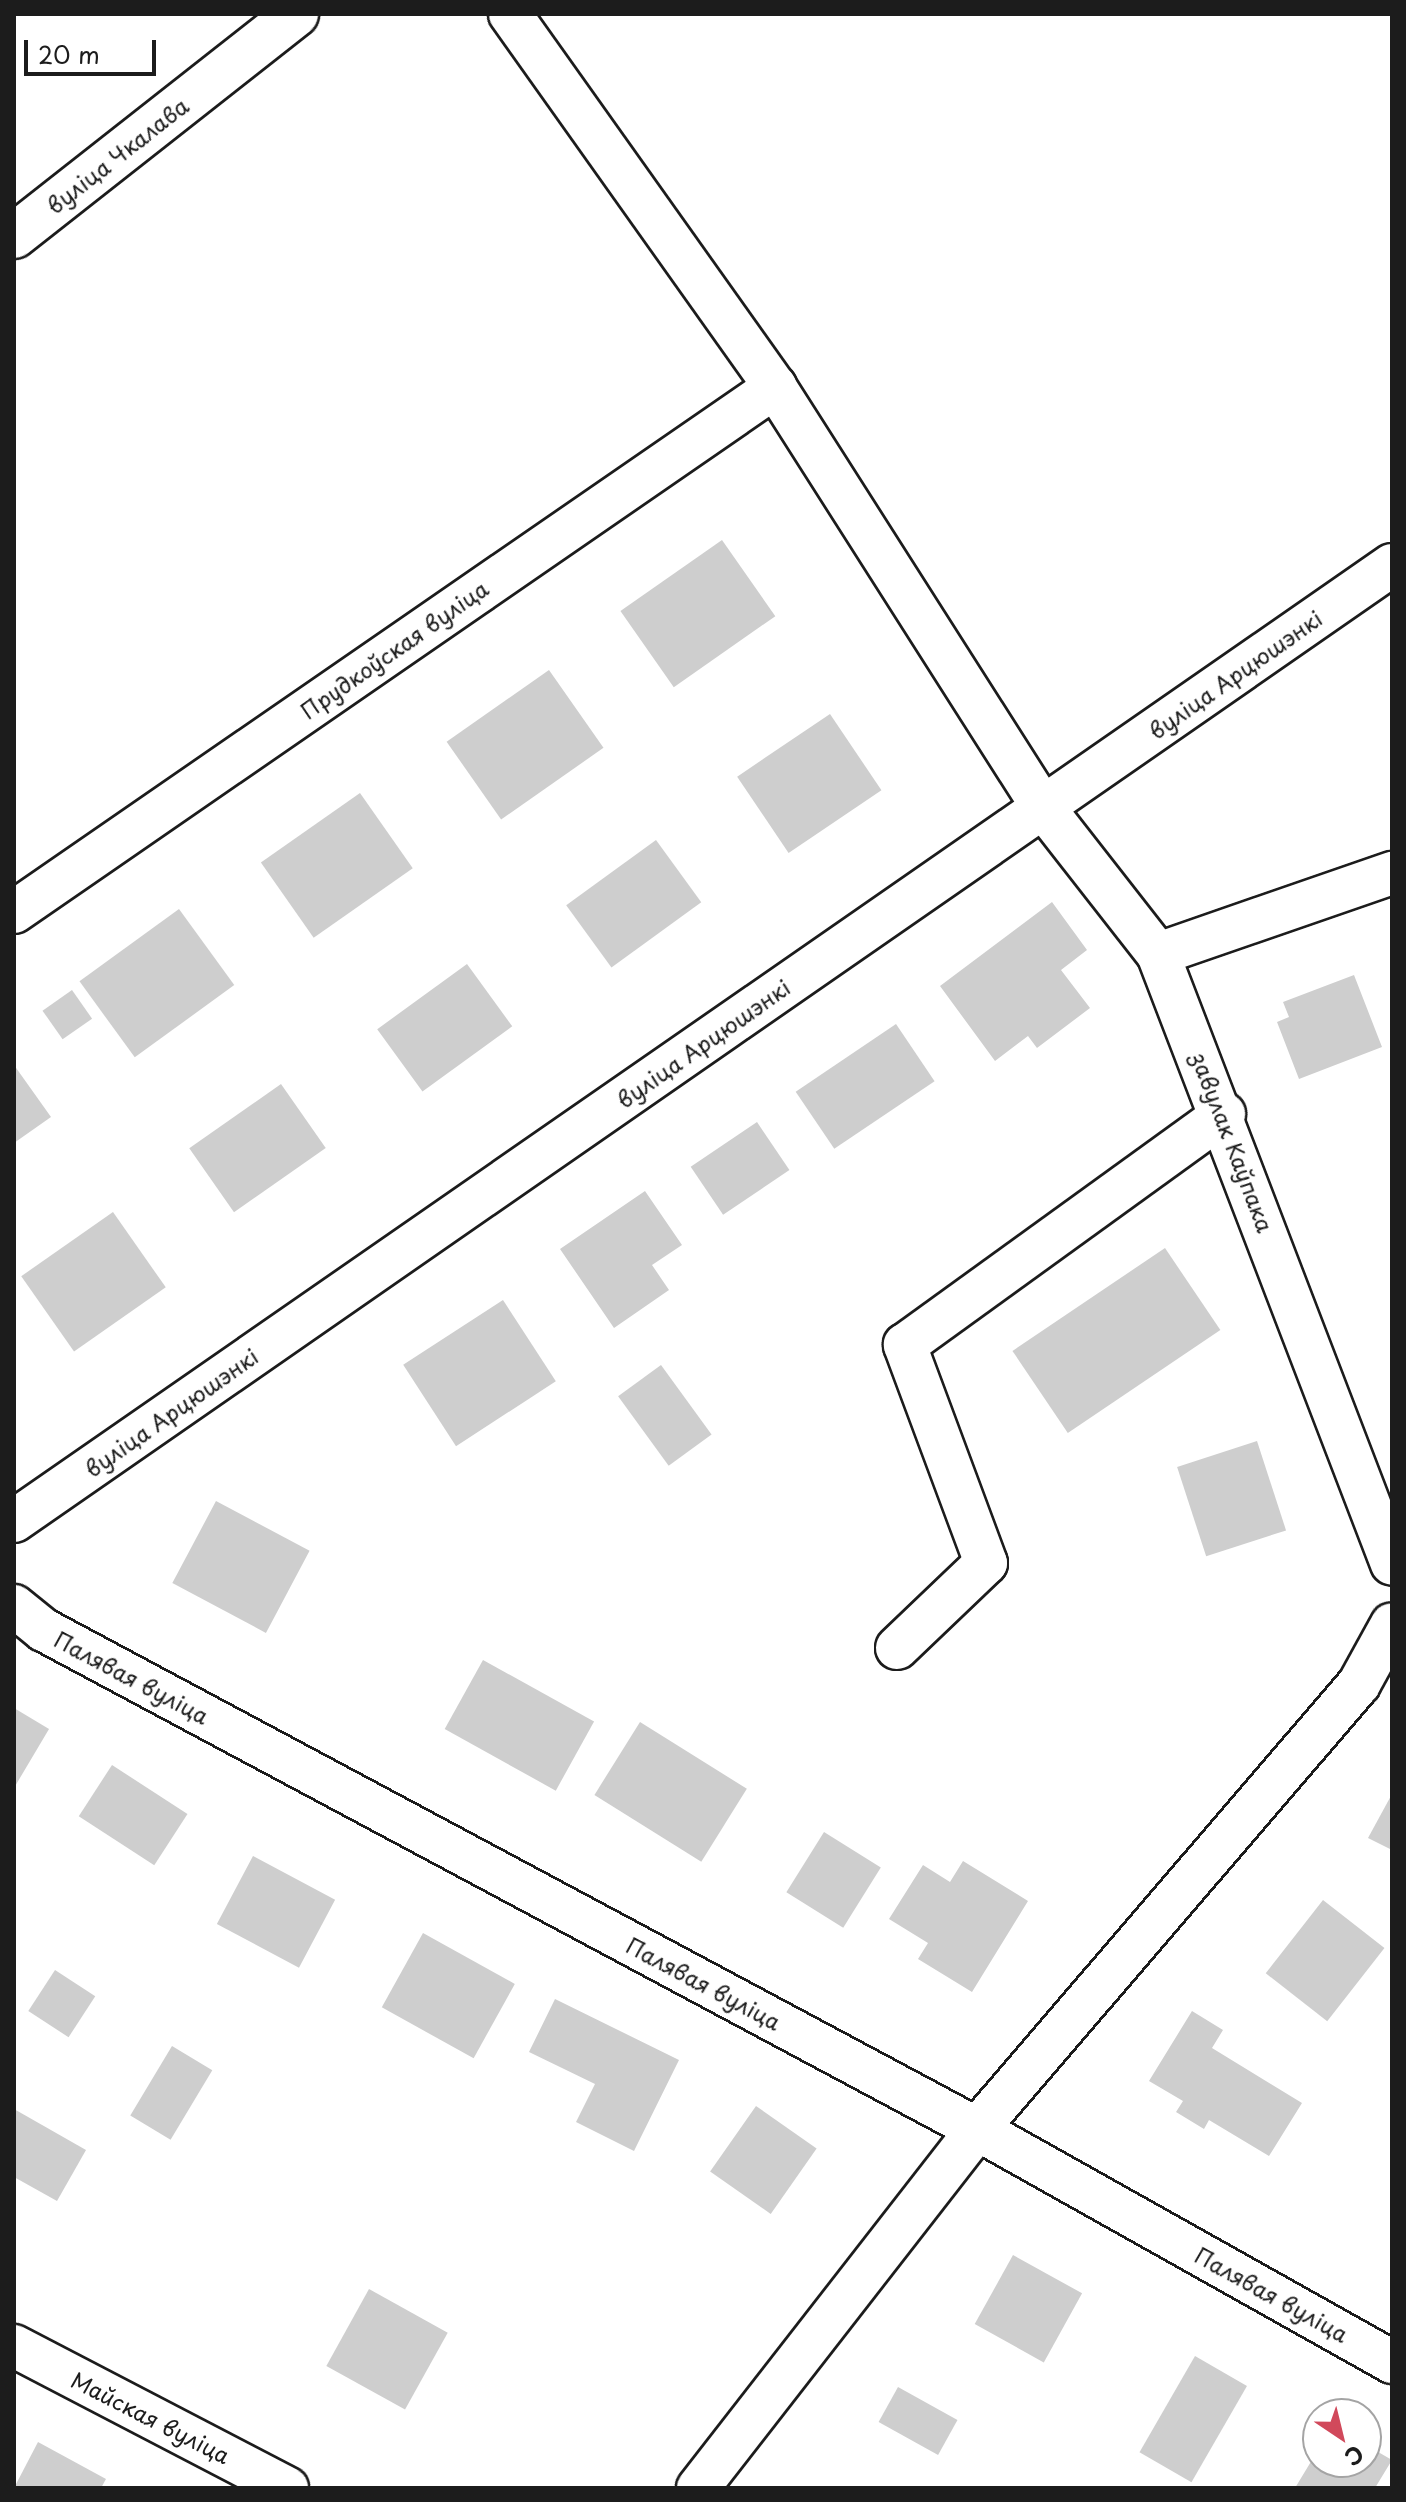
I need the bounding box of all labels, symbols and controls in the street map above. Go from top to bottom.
scale bar [28,24,160,74]
text: 20 m [38,36,100,72]
street label: вуліца Чкалава [41,91,193,219]
street label: Прудкоўская вуліца [295,574,493,724]
street label: вуліца Арцюшэнкі [1143,604,1327,744]
street label: вуліца Арцюшэнкі [611,973,795,1113]
street label: завулак Каўпака [1187,1048,1279,1236]
street label: вуліца Арцюшэнкі [79,1342,263,1482]
street label: Палявая вуліца [50,1625,214,1729]
street label: Палявая вуліца [622,1931,786,2035]
street label: Палявая вуліца [1191,2241,1353,2347]
street label: Майская вуліца [67,2365,235,2469]
north arrow [1302,2398,1382,2478]
text: С [1339,2438,1371,2475]

